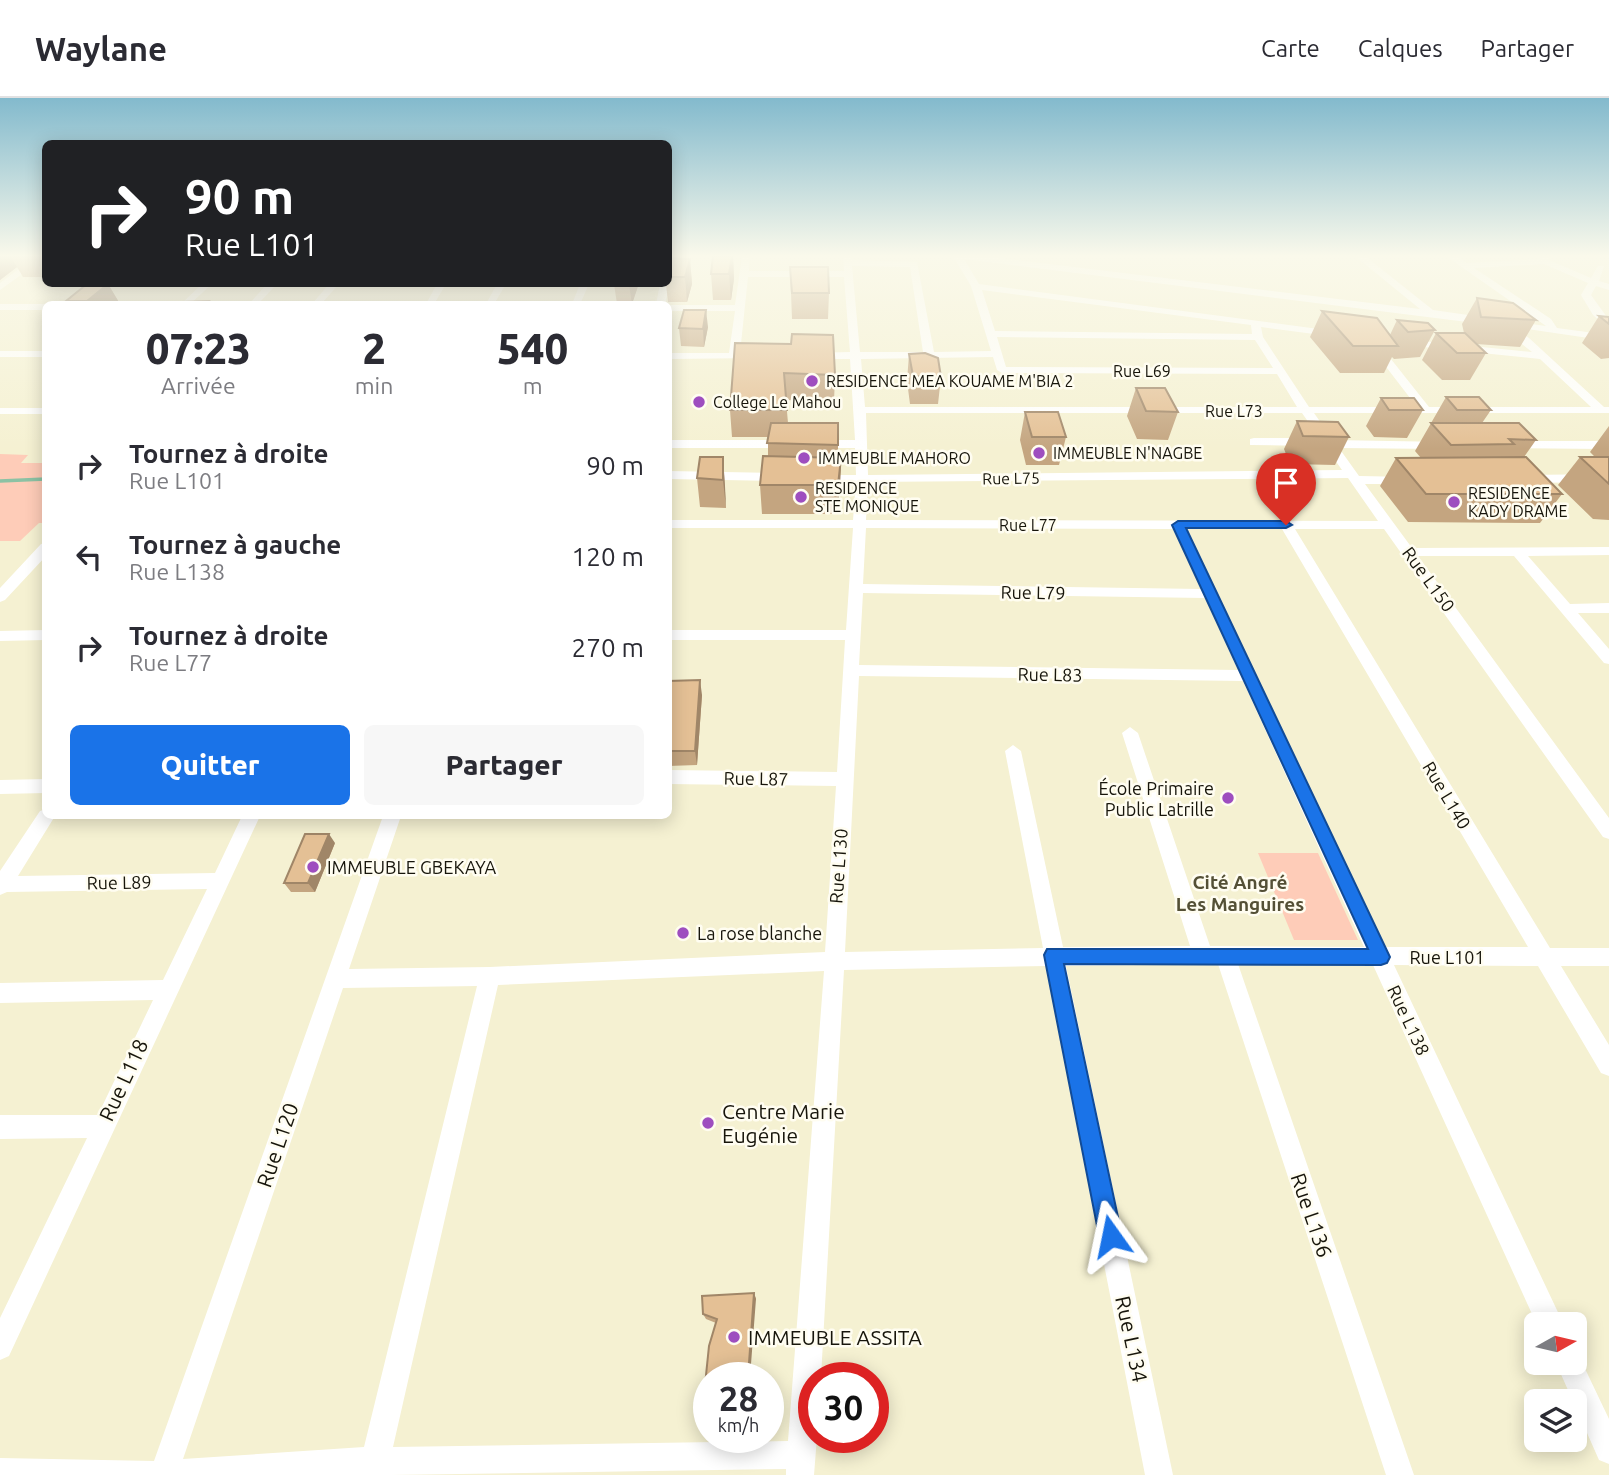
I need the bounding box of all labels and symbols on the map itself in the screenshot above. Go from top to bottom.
street label: Rue L69 [1113,362,1171,380]
place label: RESIDENCE MEA KOUAME M'BIA 2 [826,372,1073,390]
marker: RESIDENCE MEA KOUAME M'BIA 2 [804,373,820,389]
place label: College Le Mahou [713,393,841,411]
marker: College Le Mahou [691,394,707,410]
street label: Rue L73 [1205,402,1263,420]
place label: IMMEUBLE N'NAGBE [1053,444,1202,462]
marker: IMMEUBLE N'NAGBE [1031,445,1047,461]
place label: IMMEUBLE MAHORO [818,449,971,467]
marker: IMMEUBLE MAHORO [796,450,812,466]
pin [1256,453,1316,525]
street label: Rue L75 [982,468,1040,488]
place label: RESIDENCE STE MONIQUE [815,479,919,515]
place label: RESIDENCE KADY DRAME [1468,484,1567,520]
marker: RESIDENCE STE MONIQUE [793,489,809,505]
marker: RESIDENCE KADY DRAME [1446,494,1462,510]
street label: Rue L77 [999,516,1057,534]
street label: Rue L150 [1399,543,1459,615]
street label: Rue L79 [1000,581,1066,603]
street label: Rue L83 [1017,663,1083,685]
street label: Rue L140 [1419,758,1475,832]
street label: Rue L87 [723,767,789,789]
place label: École Primaire Public Latrille [1098,777,1214,819]
marker: École Primaire Public Latrille [1220,790,1236,806]
street label: Rue L130 [825,828,851,904]
place label: IMMEUBLE GBEKAYA [327,857,496,877]
marker: IMMEUBLE GBEKAYA [305,859,321,875]
street label: Rue L89 [86,871,152,893]
district label: Cité Angré Les Manguires [1176,871,1304,915]
place label: La rose blanche [697,923,822,943]
marker: La rose blanche [675,925,691,941]
street label: Rue L101 [1409,947,1485,967]
street label: Rue L138 [1384,982,1434,1058]
street label: Rue L118 [94,1035,152,1125]
place label: Centre Marie Eugénie [722,1099,845,1147]
street label: Rue L120 [251,1100,303,1190]
marker: Centre Marie Eugénie [700,1115,716,1131]
street label: Rue L136 [1286,1170,1338,1260]
position arrow [1074,1199,1148,1273]
street label: Rue L134 [1111,1294,1153,1384]
north arrow [1524,1312,1587,1376]
place label: IMMEUBLE ASSITA [748,1325,922,1349]
marker: IMMEUBLE ASSITA [726,1329,742,1345]
speed limit sign: 30 [798,1362,889,1453]

